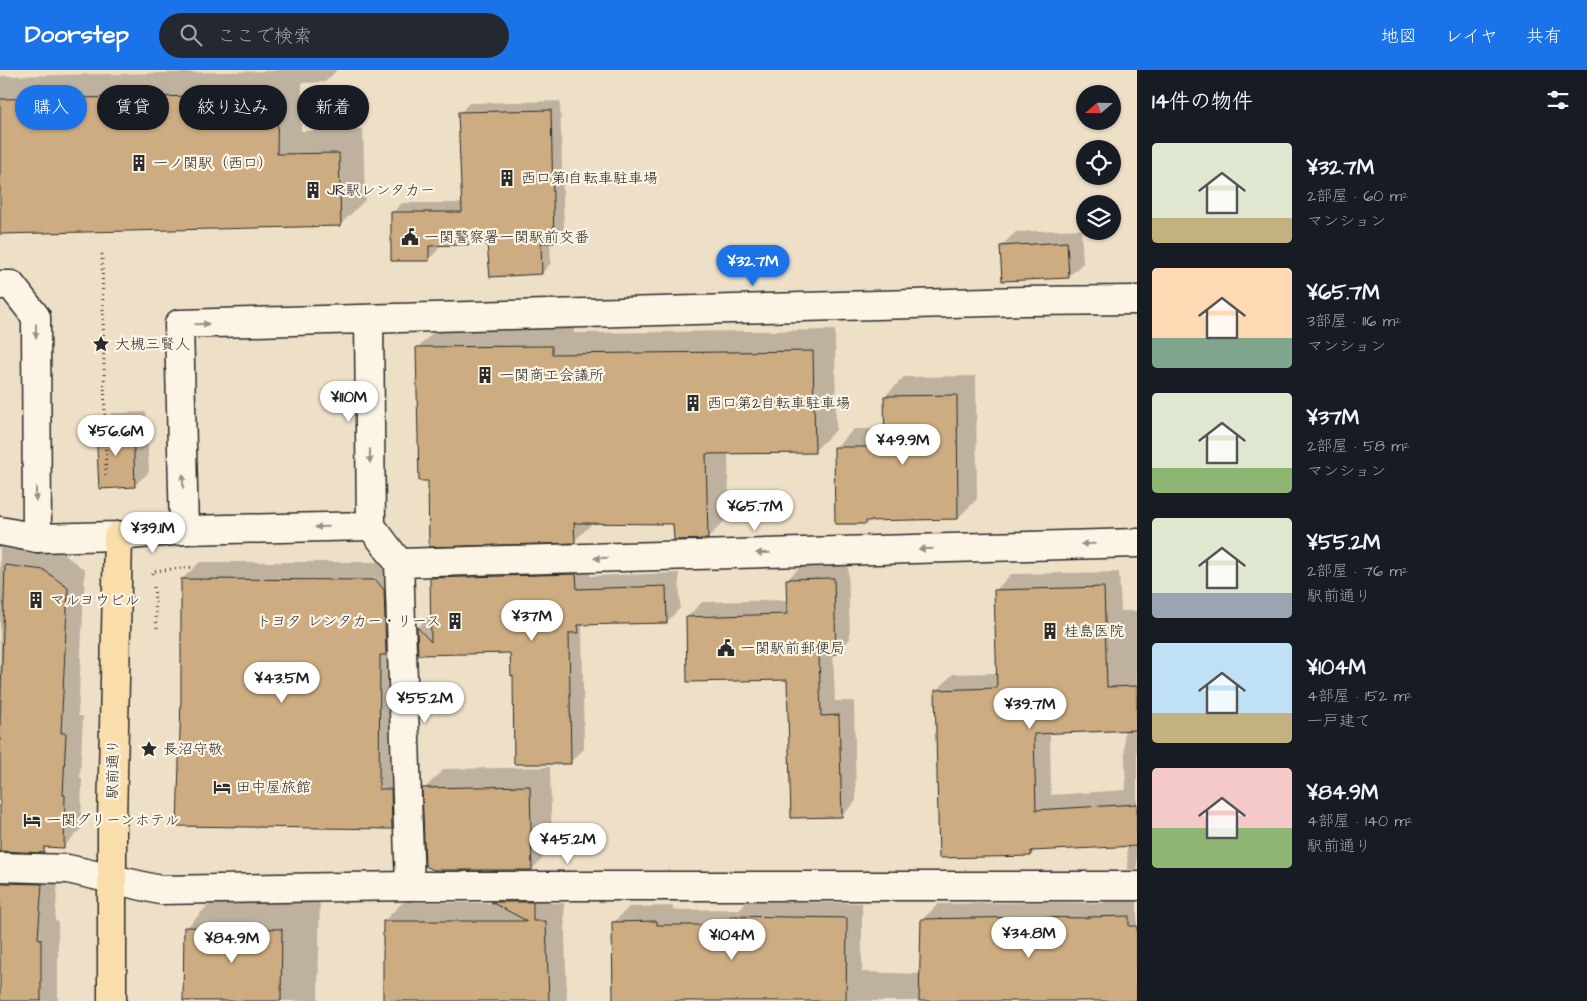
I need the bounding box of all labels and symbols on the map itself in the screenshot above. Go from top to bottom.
north arrow [1076,85,1121,130]
building icon: 一ノ関駅（西口） [129,153,149,173]
place label: 一ノ関駅（西口） [153,153,273,174]
building icon: 西口第1自転車駐車場 [497,168,517,188]
place label: 西口第1自転車駐車場 [521,168,658,189]
building icon: JR駅レンタカー [303,180,323,200]
place label: JR駅レンタカー [327,180,435,201]
public building icon: 一関警察署一関駅前交番 [400,227,420,247]
place label: 一関警察署一関駅前交番 [424,227,589,248]
pin: ¥32.7M [712,244,794,287]
one-way arrow [195,320,211,328]
one-way arrow [32,324,40,340]
place icon: 大槻三賢人 [91,334,111,354]
place label: 大槻三賢人 [115,334,190,355]
building icon: 一関商工会議所 [475,365,495,385]
place label: 一関商工会議所 [499,365,604,386]
pin: ¥110M [314,380,384,423]
building icon: 西口第2自転車駐車場 [683,393,703,413]
place label: 西口第2自転車駐車場 [707,393,851,414]
pin: ¥56.6M [75,414,157,457]
pin: ¥49.9M [862,424,944,466]
one-way arrow [366,448,374,464]
one-way arrow [179,473,187,489]
one-way arrow [32,486,40,502]
pin: ¥65.7M [714,490,796,532]
pin: ¥39.1M [112,512,194,554]
one-way arrow [314,523,330,531]
one-way arrow [1080,540,1096,548]
one-way arrow [918,545,934,553]
one-way arrow [755,549,771,557]
one-way arrow [593,554,609,562]
building icon: マルヨウビル [26,590,46,610]
place label: マルヨウビル [50,590,139,611]
pin: ¥37M [502,600,562,642]
place label: トヨタ レンタカー・リース [256,611,441,632]
building icon: トヨタ レンタカー・リース [445,611,465,631]
building icon: 桂島医院 [1040,621,1060,641]
place label: 桂島医院 [1064,621,1124,642]
public building icon: 一関駅前郵便局 [716,638,736,658]
place label: 一関駅前郵便局 [740,638,845,659]
pin: ¥43.5M [241,662,323,704]
pin: ¥55.2M [384,682,466,724]
pin: ¥39.7M [989,688,1071,730]
street label: 駅前通り [102,739,124,799]
place icon: 長沼守敬 [139,739,159,759]
place label: 長沼守敬 [163,739,223,760]
hotel icon: 田中屋旅館 [212,777,232,797]
place label: 田中屋旅館 [236,777,311,798]
hotel icon: 一関グリーンホテル [22,810,42,830]
place label: 一関グリーンホテル [46,810,180,831]
pin: ¥45.2M [527,822,609,865]
pin: ¥34.8M [988,916,1070,959]
pin: ¥104M [697,918,767,961]
pin: ¥84.9M [191,922,273,964]

